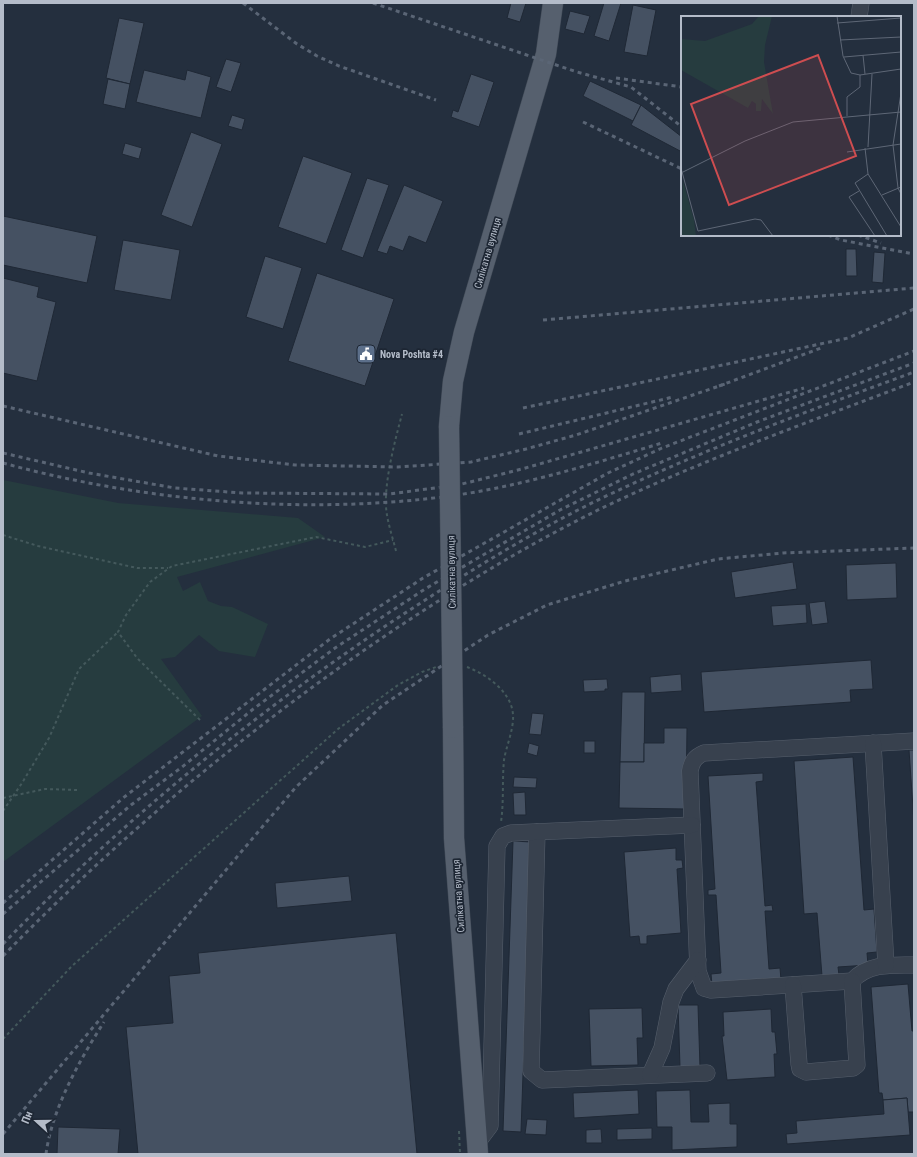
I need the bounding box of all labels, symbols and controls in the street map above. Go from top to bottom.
inset map [681,16,901,236]
street label: Силікатна вулиця [472,216,503,290]
public building icon: Nova Poshta #4 [355,343,377,365]
place label: Nova Poshta #4 [380,349,443,360]
street label: Силікатна вулиця [445,535,458,609]
street label: Силікатна вулиця [450,859,467,933]
north arrow [16,1101,56,1141]
text: Пн [19,1110,35,1126]

